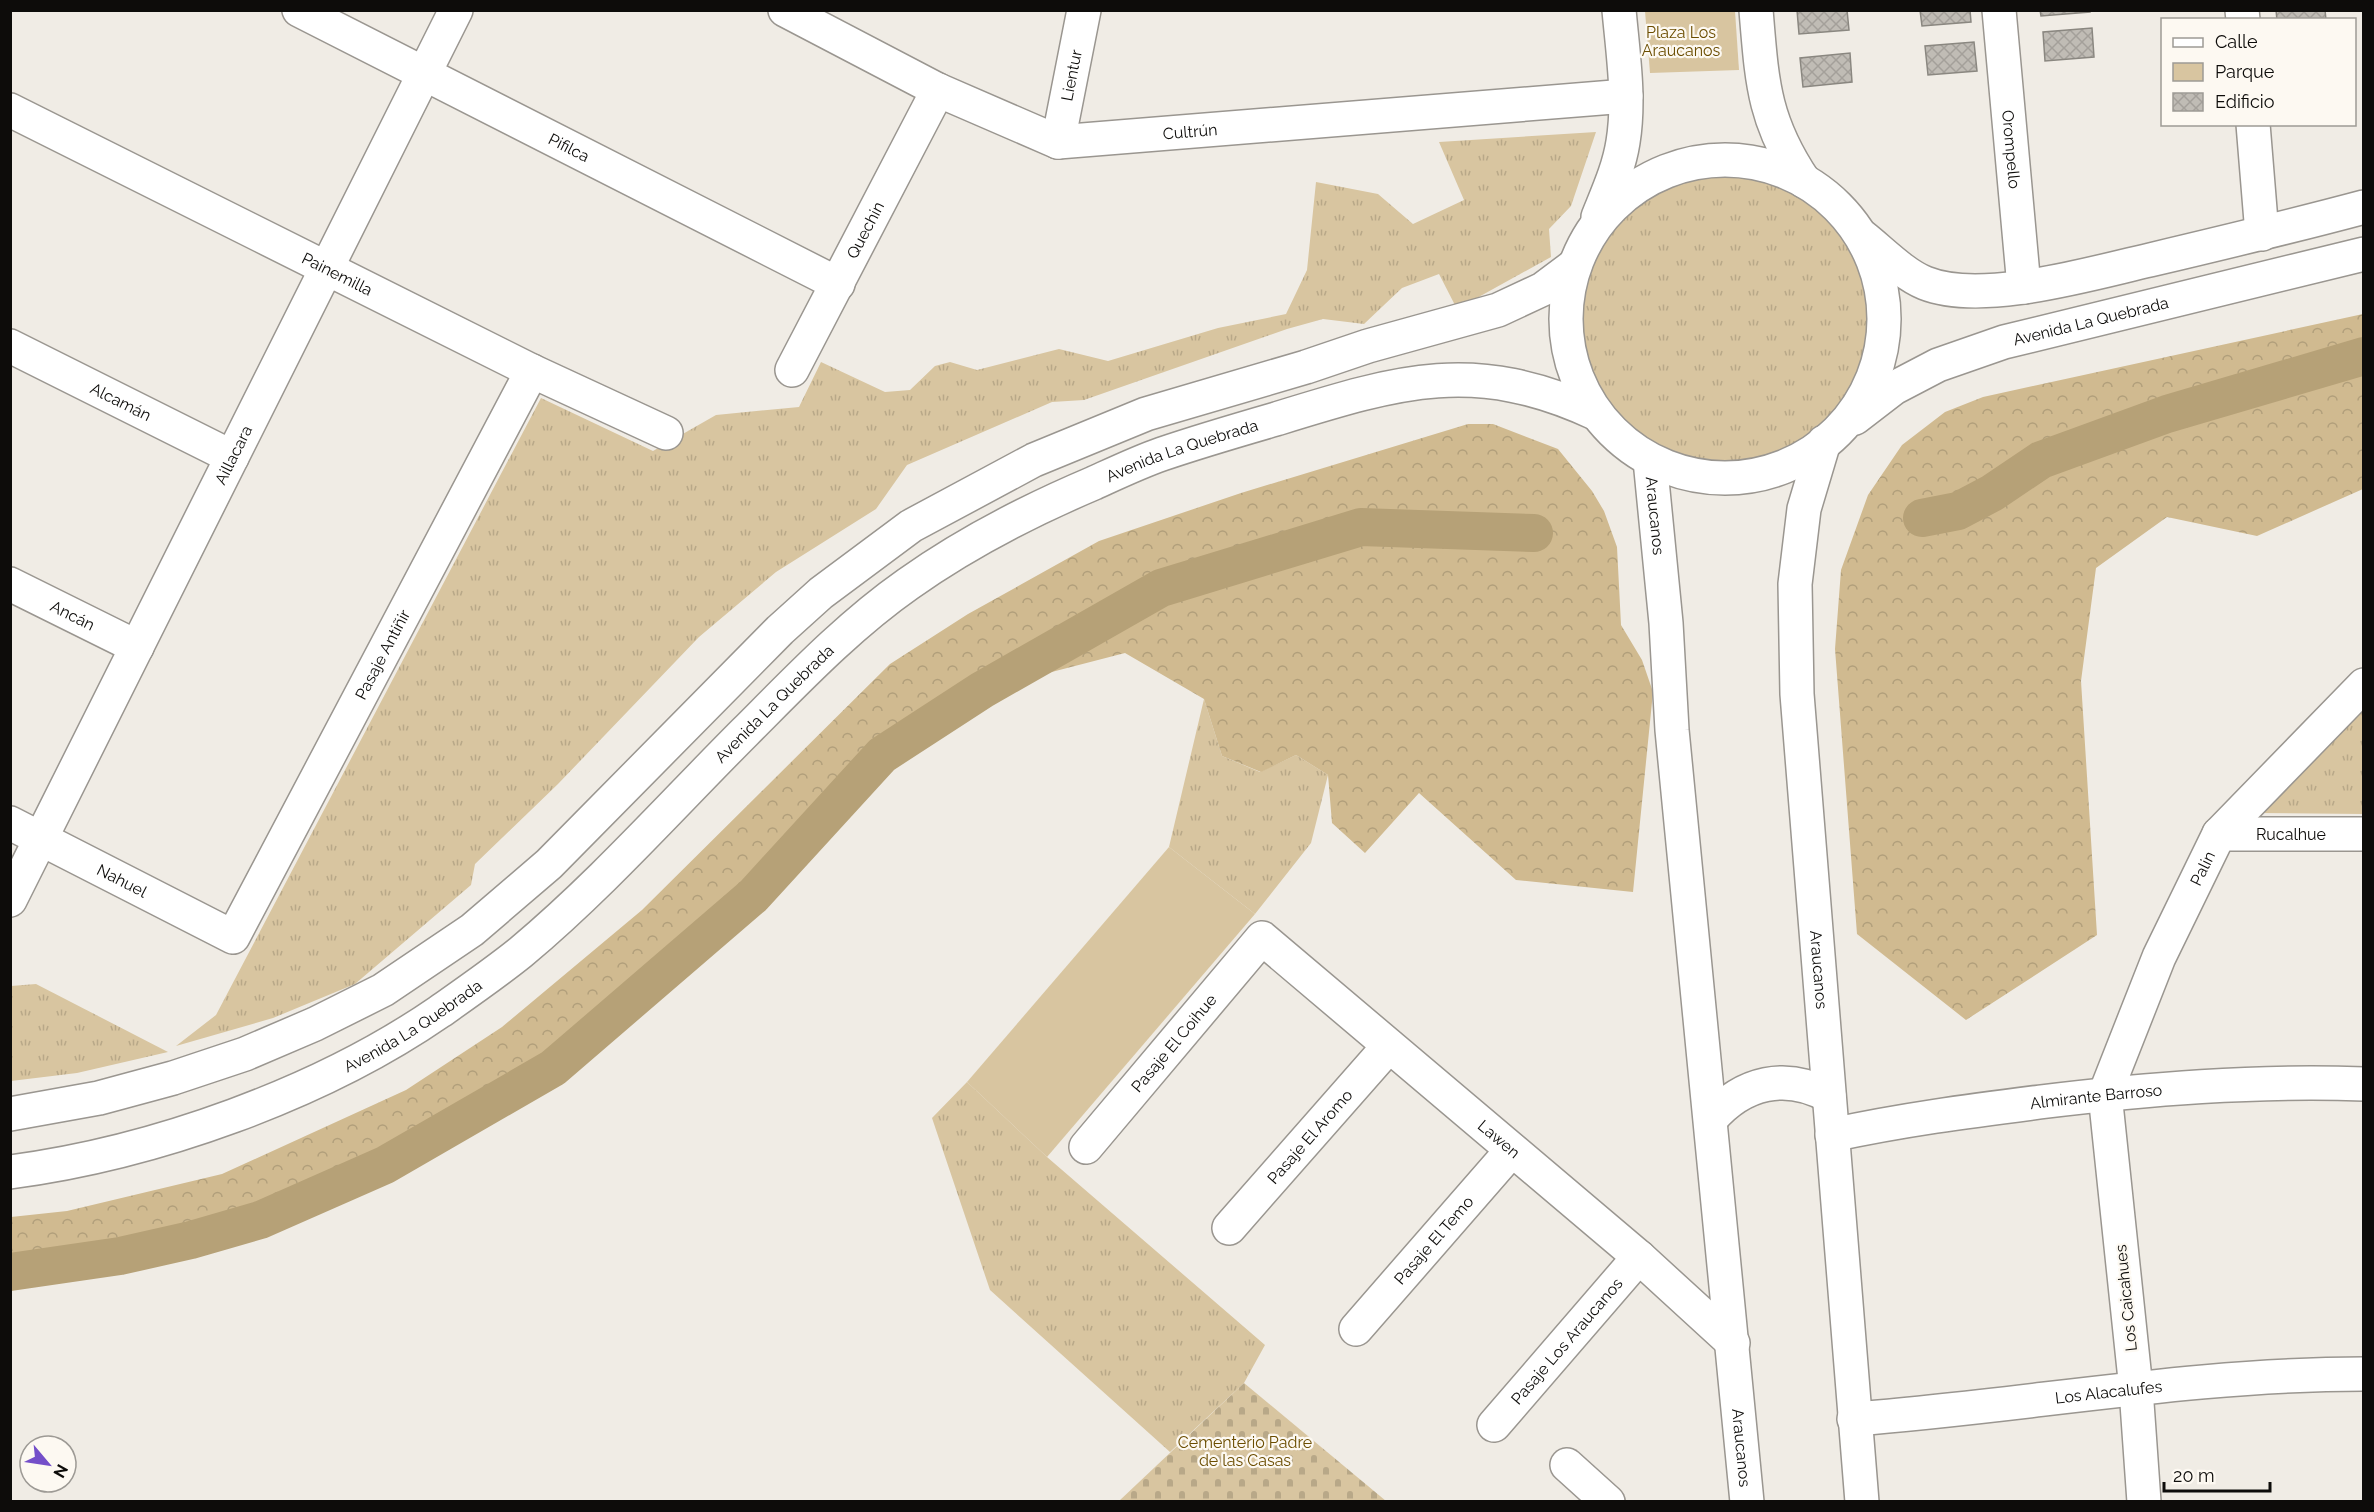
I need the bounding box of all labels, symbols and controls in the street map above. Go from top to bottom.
legend [2161,18,2356,126]
park label: Plaza Los Araucanos [1642,23,1721,60]
text: Calle [2215,31,2258,52]
street label: Lientur [1057,48,1086,103]
text: Parque [2215,61,2275,82]
text: Edificio [2215,91,2275,112]
street label: Orompello [1999,109,2025,190]
street label: Cultrún [1162,120,1218,143]
street label: Pifilca [545,129,593,166]
street label: Quechin [842,198,888,262]
street label: Painemilla [299,248,376,299]
street label: Avenida La Quebrada [2011,293,2170,349]
street label: Alcamán [87,378,154,425]
street label: Avenida La Quebrada [1103,415,1260,486]
street label: Aillacara [210,422,256,487]
street label: Araucanos [1642,476,1669,556]
street label: Ancán [47,596,98,634]
street label: Pasaje Antiñir [351,606,414,703]
street label: Avenida La Quebrada [711,641,837,767]
street label: Rucalhue [2256,825,2326,844]
street label: Palin [2186,848,2219,888]
street label: Nahuel [94,860,151,901]
street label: Araucanos [1807,930,1832,1010]
street label: Avenida La Quebrada [340,975,485,1076]
street label: Pasaje El Coihue [1127,990,1220,1096]
street label: Almirante Barroso [2029,1080,2163,1113]
street label: Pasaje El Aromo [1263,1085,1356,1187]
street label: Lawen [1474,1116,1524,1162]
street label: Pasaje El Temo [1390,1192,1477,1288]
street label: Los Caicahues [2111,1243,2141,1352]
street label: Pasaje Los Araucanos [1507,1274,1626,1408]
street label: Los Alacalufes [2054,1376,2163,1407]
street label: Araucanos [1728,1408,1755,1488]
park label: Cementerio Padre de las Casas [1178,1433,1312,1470]
north arrow [18,1434,78,1494]
scale bar [2164,1455,2270,1493]
text: N [49,1461,72,1481]
text: 20 m [2173,1465,2215,1486]

